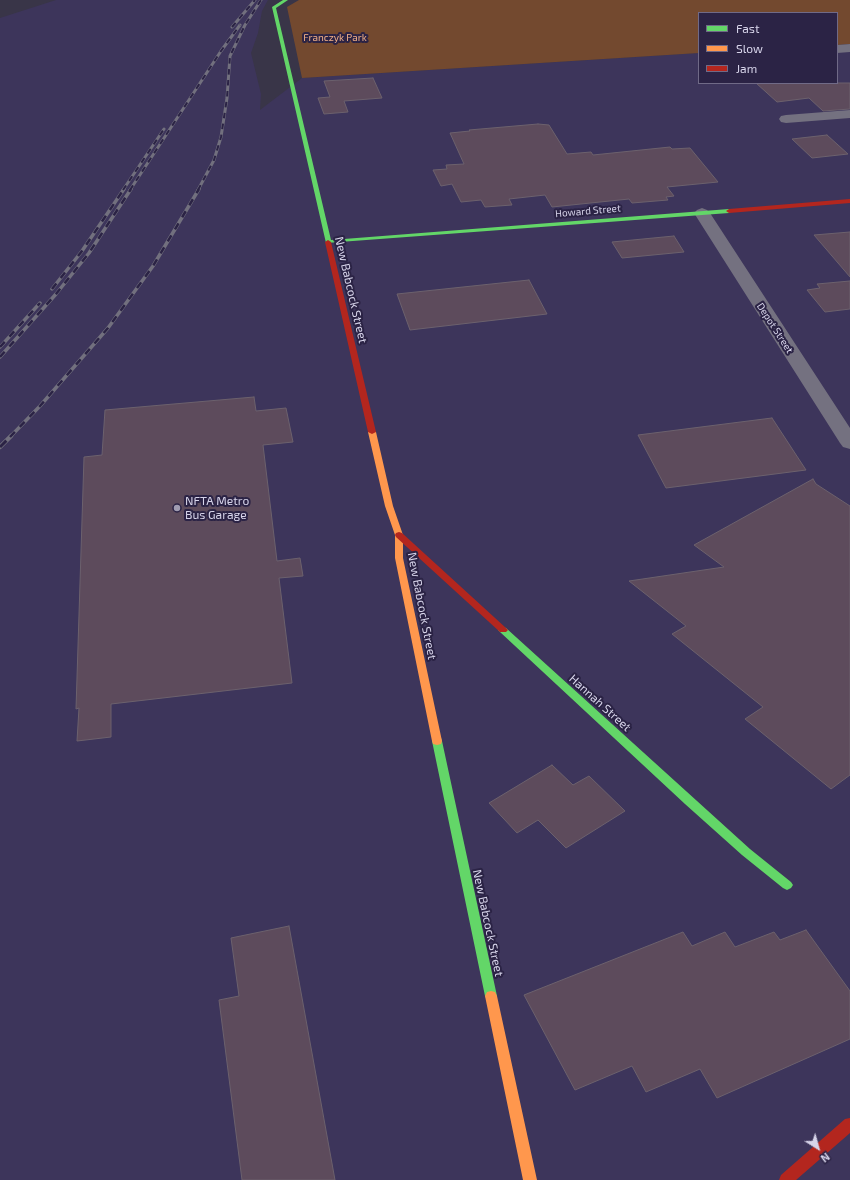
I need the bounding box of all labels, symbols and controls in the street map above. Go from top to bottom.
legend [698,12,838,84]
text: Fast [736,21,759,35]
park label: Franczyk Park [303,32,367,44]
text: Slow [736,41,763,55]
text: Jam [736,61,757,75]
street label: Howard Street [555,202,621,220]
street label: New Babcock Street [332,235,370,345]
street label: Depot Street [754,301,796,355]
place label: NFTA Metro Bus Garage [185,494,249,522]
marker: NFTA Metro Bus Garage [172,503,182,513]
street label: New Babcock Street [405,551,439,661]
street label: Hannah Street [566,672,634,734]
street label: New Babcock Street [470,868,506,978]
north arrow [798,1128,838,1168]
text: N [818,1150,833,1166]

